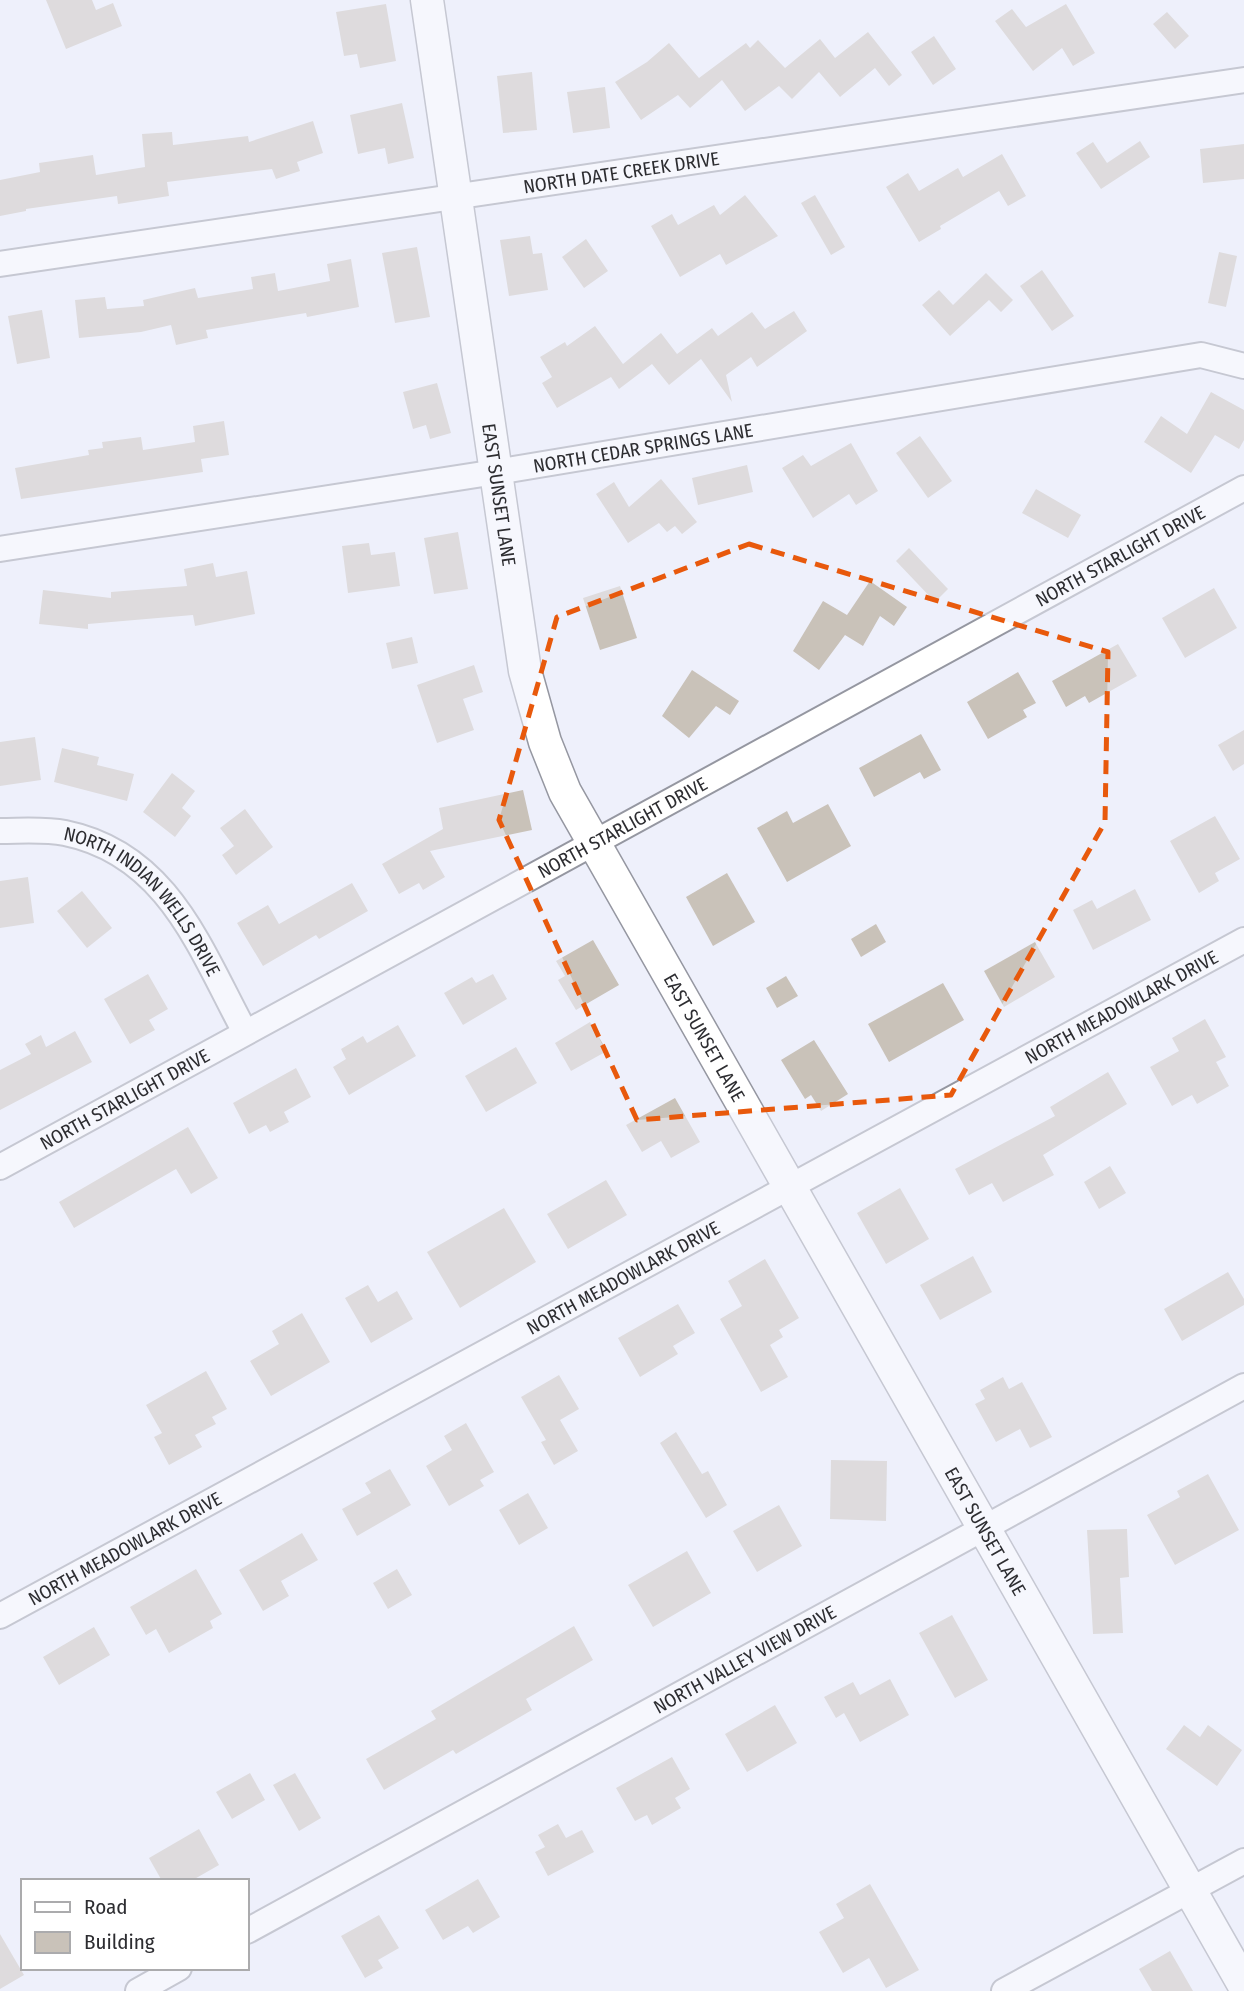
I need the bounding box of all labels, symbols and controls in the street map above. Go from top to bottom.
street label: NORTH DATE CREEK DRIVE [522,147,721,198]
street label: NORTH CEDAR SPRINGS LANE [532,419,755,478]
street label: EAST SUNSET LANE [477,422,521,568]
street label: NORTH STARLIGHT DRIVE [1032,501,1209,612]
street label: NORTH STARLIGHT DRIVE [534,772,711,883]
street label: NORTH INDIAN WELLS DRIVE [62,822,225,980]
street label: NORTH MEADOWLARK DRIVE [1021,945,1222,1069]
street label: EAST SUNSET LANE [659,969,750,1106]
street label: NORTH STARLIGHT DRIVE [36,1044,214,1155]
street label: NORTH MEADOWLARK DRIVE [523,1216,724,1340]
street label: EAST SUNSET LANE [940,1463,1031,1600]
street label: NORTH MEADOWLARK DRIVE [25,1487,226,1610]
street label: NORTH VALLEY VIEW DRIVE [650,1600,840,1719]
legend [21,1879,248,1970]
text: Road [84,1894,128,1920]
text: Building [84,1929,155,1955]

